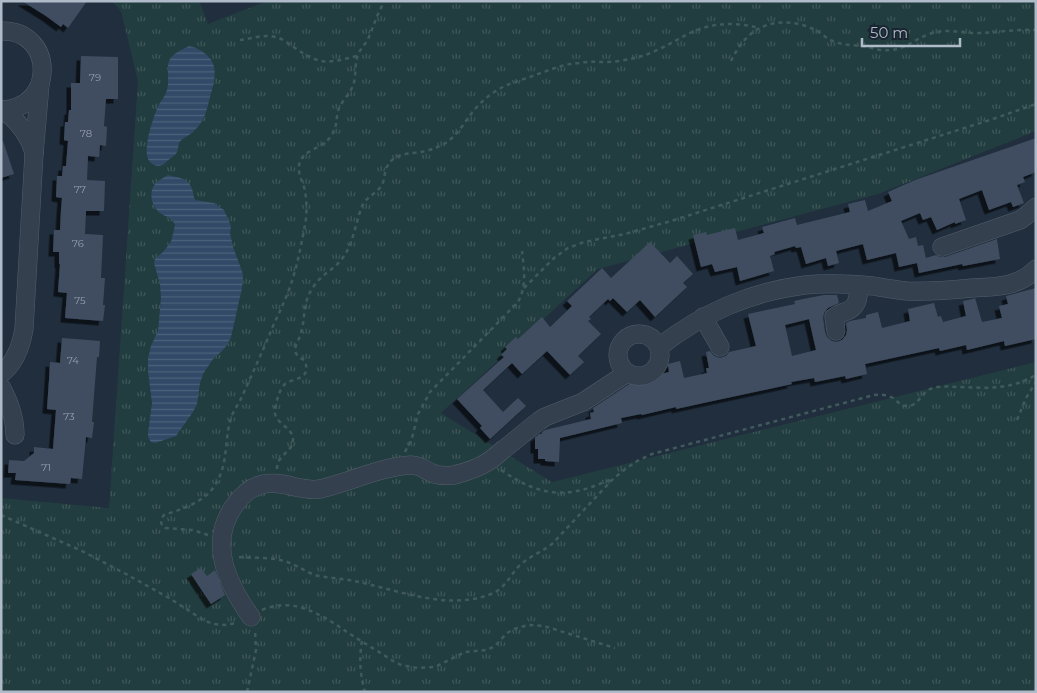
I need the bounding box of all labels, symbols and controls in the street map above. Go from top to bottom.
scale bar [862,15,960,47]
text: 50 m [870,23,908,42]
house number: 79 [89,71,101,84]
house number: 78 [80,127,92,140]
house number: 77 [74,183,86,196]
house number: 76 [72,237,84,250]
house number: 75 [74,294,86,307]
house number: 74 [67,354,79,367]
house number: 73 [63,410,75,423]
house number: 71 [41,461,51,474]

